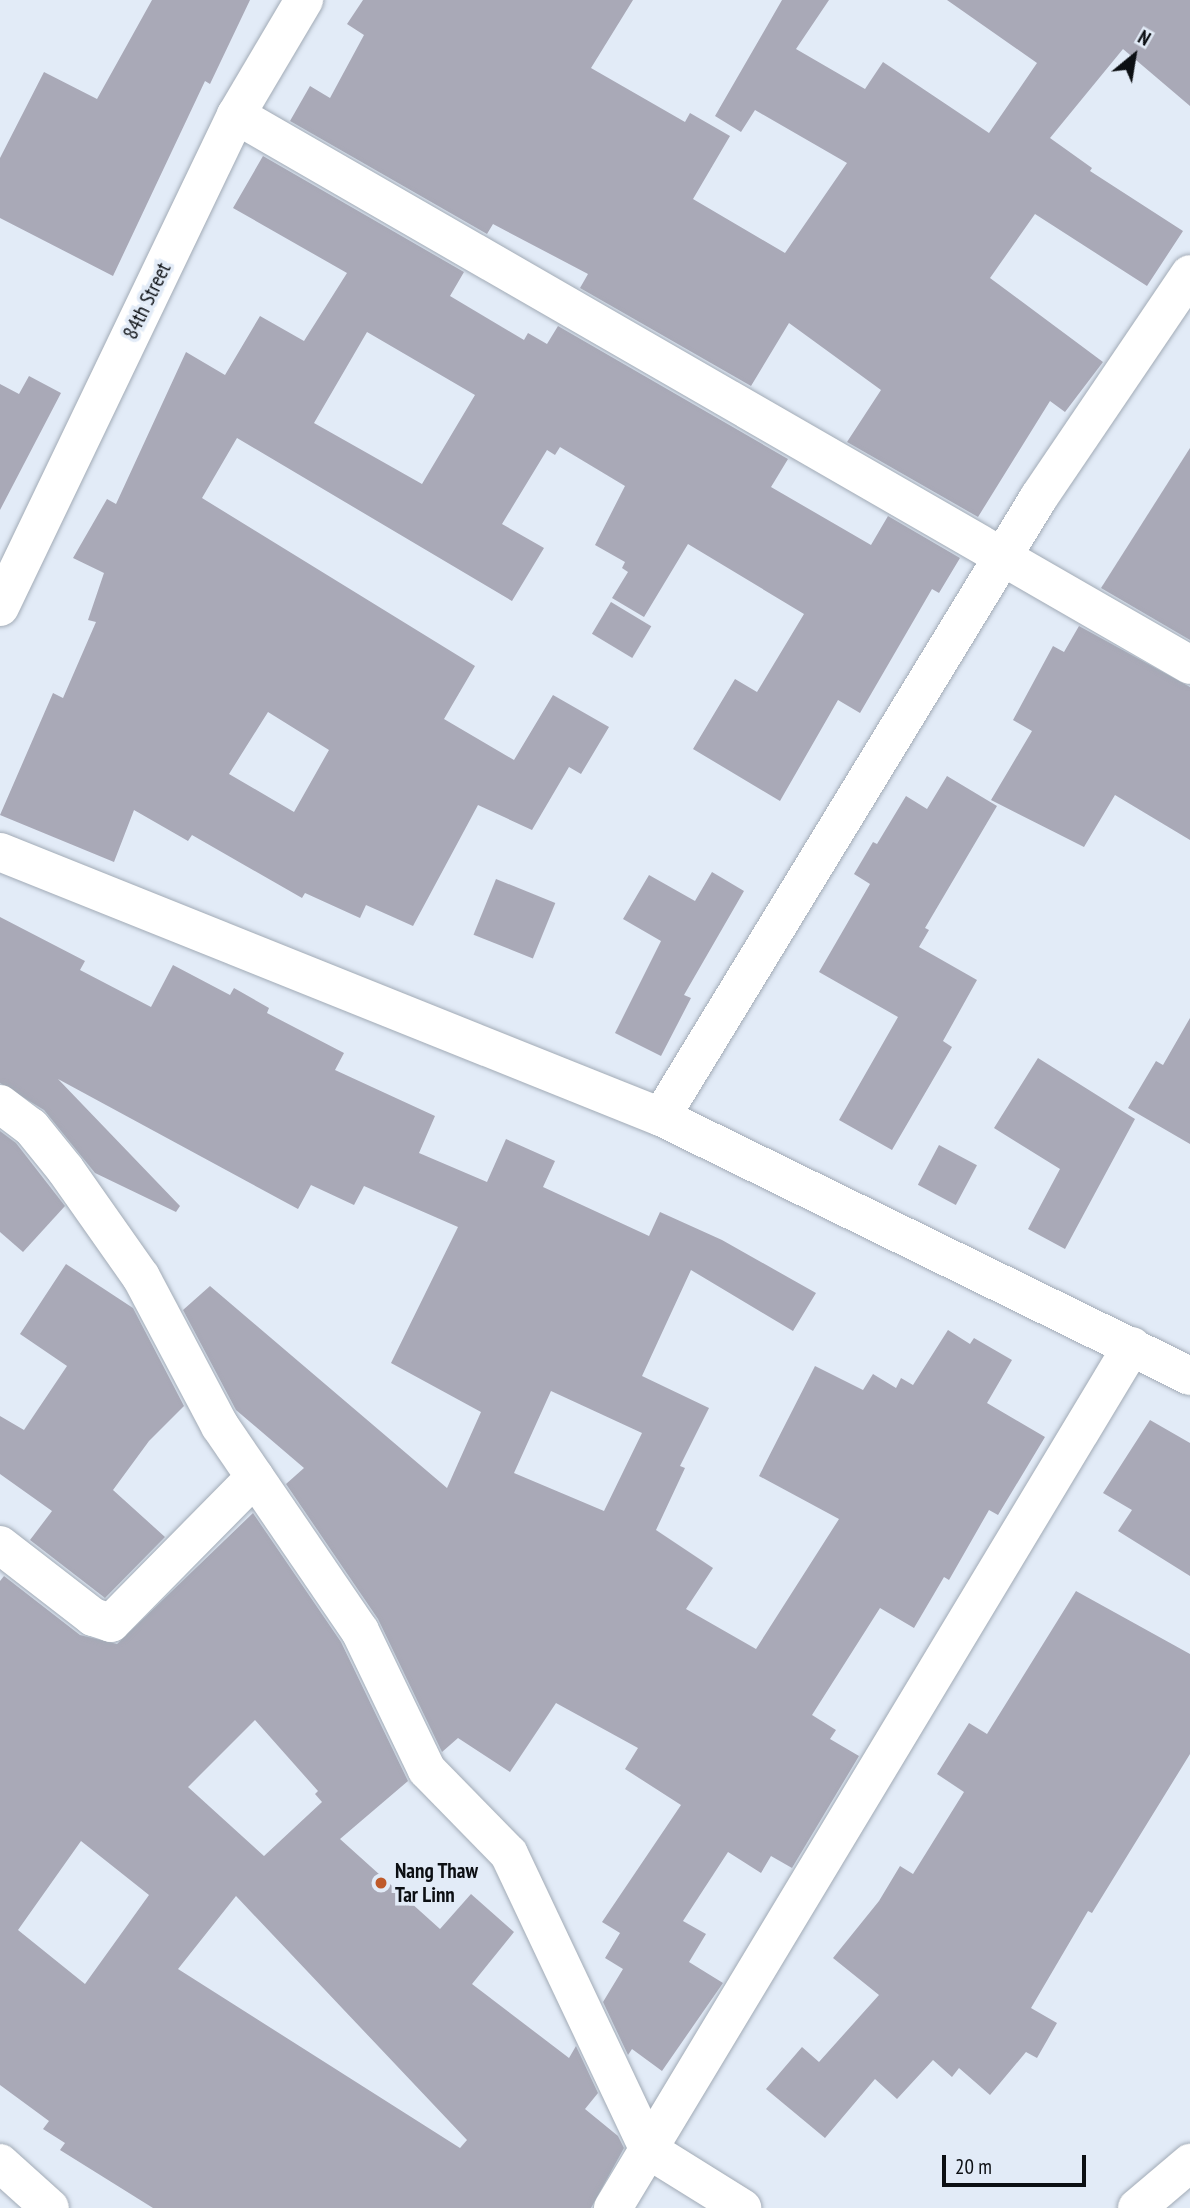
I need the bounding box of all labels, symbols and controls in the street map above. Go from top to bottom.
north arrow [1099,21,1169,91]
text: N [1134,25,1155,51]
street label: 84th Street [118,259,176,343]
place label: Nang Thaw Tar Linn [395,1858,479,1908]
marker: Nang Thaw Tar Linn [373,1875,389,1891]
scale bar [945,2142,1088,2186]
text: 20 m [955,2153,992,2180]

